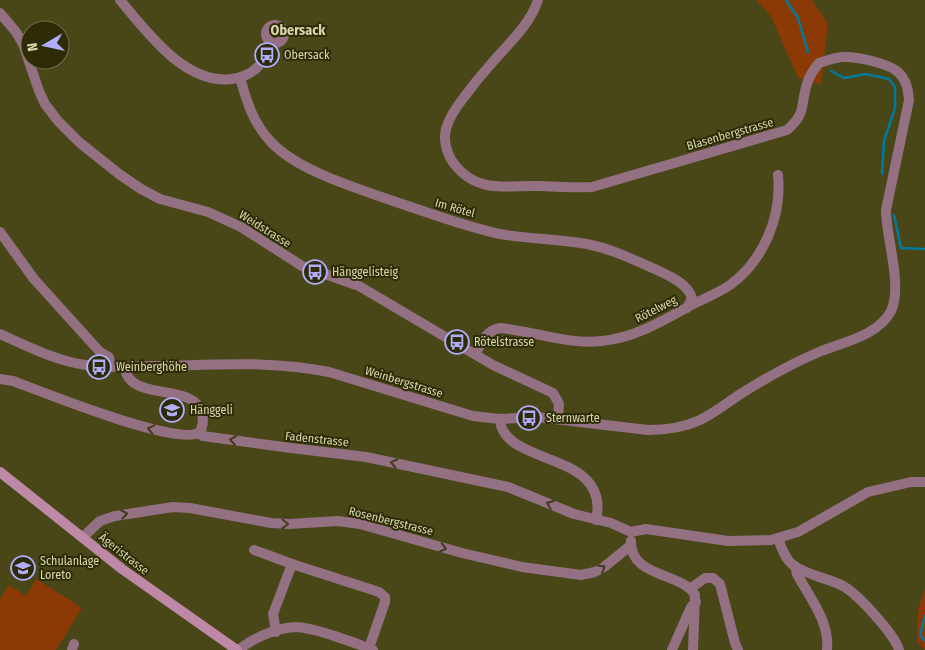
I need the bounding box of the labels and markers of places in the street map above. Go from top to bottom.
bus stop icon: Obersack [254,42,280,68]
place label: Obersack [284,48,330,62]
bus stop icon: Hänggelisteig [302,259,328,285]
place label: Hänggelisteig [332,265,399,279]
bus stop icon: Rötelstrasse [444,329,470,355]
place label: Rötelstrasse [474,335,534,349]
bus stop icon: Weinberghöhe [86,354,112,380]
place label: Weinberghöhe [116,360,187,374]
school or university icon: Hänggeli [159,397,185,423]
place label: Hänggeli [190,403,233,417]
bus stop icon: Sternwarte [516,405,542,431]
place label: Sternwarte [546,411,600,425]
place label: Schulanlage Loreto [40,554,99,582]
school or university icon: Schulanlage Loreto [10,555,36,581]

